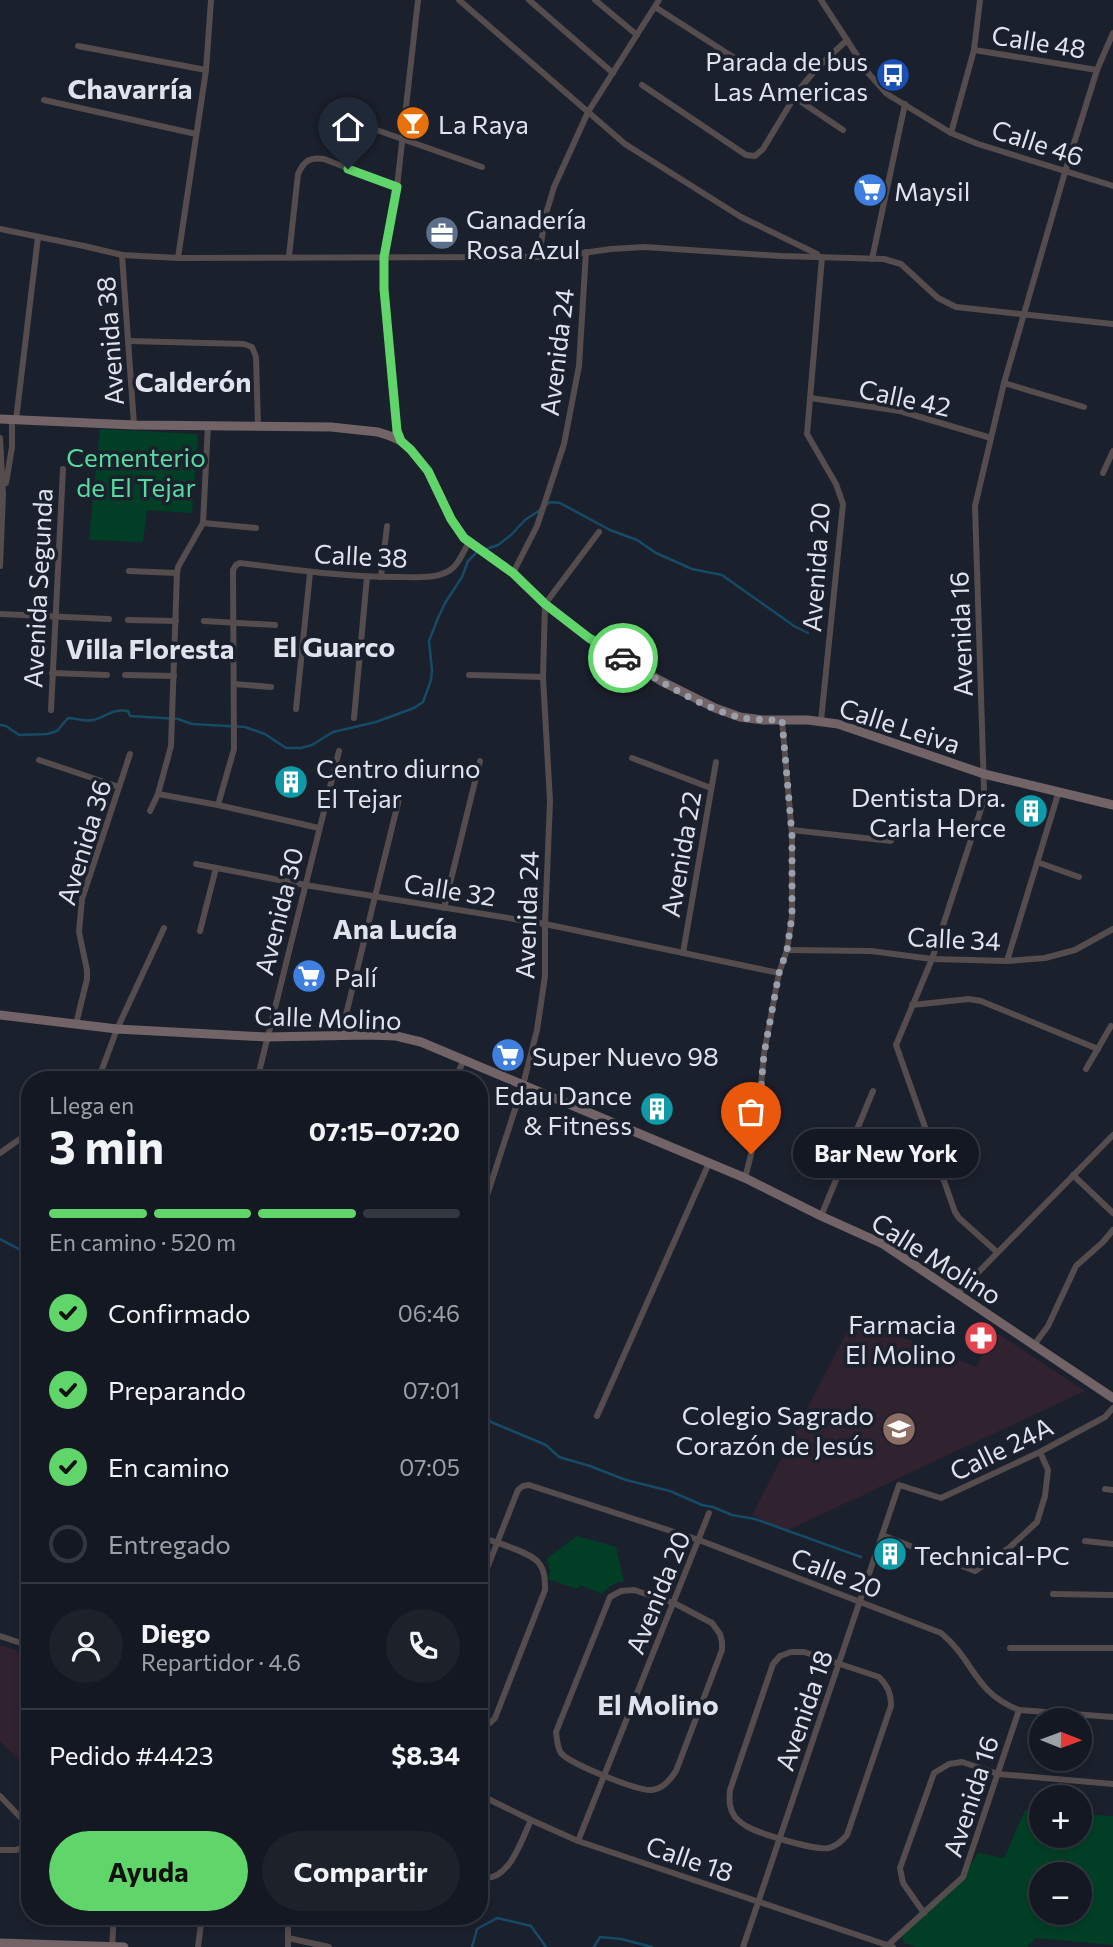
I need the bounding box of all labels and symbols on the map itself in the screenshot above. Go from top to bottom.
street label: Calle 48 [990,18,1088,64]
place label: Parada de bus Las Americas [705,45,868,106]
bus stop icon: Parada de bus Las Americas [874,56,912,94]
district label: Chavarría [67,71,193,105]
pin [318,97,378,169]
bar icon: La Raya [394,104,432,142]
place label: La Raya [438,108,529,139]
street label: Calle 46 [988,113,1088,171]
supermarket icon: Maysil [851,171,889,209]
place label: Maysil [894,175,970,206]
place label: Ganadería Rosa Azul [466,203,587,264]
office icon: Ganadería Rosa Azul [423,214,461,252]
street label: Avenida 38 [89,275,129,407]
street label: Avenida 24 [533,286,579,418]
district label: Calderón [135,364,251,398]
street label: Calle 42 [856,372,954,422]
park label: Cementerio de El Tejar [66,441,206,502]
street label: Avenida Segunda [16,487,58,689]
street label: Avenida 20 [795,501,835,633]
street label: Calle 38 [313,537,409,573]
street label: Avenida 16 [942,571,978,697]
courier [588,623,658,693]
district label: El Guarco [273,629,395,663]
district label: Villa Floresta [66,631,234,665]
street label: Calle Leiva [836,691,964,759]
place label: Centro diurno El Tejar [316,752,481,813]
building icon: Centro diurno El Tejar [272,763,310,801]
street label: Avenida 36 [49,776,117,908]
place label: Dentista Dra. Carla Herce [851,781,1006,842]
street label: Avenida 22 [654,789,706,919]
building icon: Dentista Dra. Carla Herce [1012,792,1050,830]
street label: Avenida 30 [247,844,309,978]
street label: Avenida 24 [508,850,544,980]
street label: Calle 32 [402,866,498,912]
district label: Ana Lucía [333,911,457,945]
street label: Calle 34 [906,920,1002,956]
supermarket icon: Palí [290,957,328,995]
place label: Palí [334,961,379,992]
street label: Calle Molino [254,999,402,1035]
supermarket icon: Super Nuevo 98 [489,1036,527,1074]
place label: Super Nuevo 98 [532,1040,719,1071]
place label: Edau Dance & Fitness [494,1079,632,1140]
pin [721,1082,781,1154]
building icon: Edau Dance & Fitness [638,1090,676,1128]
callout: Bar New York [793,1130,978,1178]
street label: Calle Molino [866,1206,1008,1310]
place label: Farmacia El Molino [845,1308,956,1369]
pharmacy icon: Farmacia El Molino [962,1319,1000,1357]
place label: Colegio Sagrado Corazón de Jesús [675,1399,874,1460]
school or university icon: Colegio Sagrado Corazón de Jesús [880,1410,918,1448]
street label: Calle 24A [944,1410,1058,1486]
street label: Avenida 20 [618,1526,696,1658]
building icon: Technical-PC [871,1535,909,1573]
place label: Technical-PC [914,1539,1070,1570]
street label: Calle 20 [787,1541,887,1603]
street label: Avenida 18 [768,1646,838,1774]
district label: El Molino [597,1687,719,1721]
north arrow [1029,1708,1092,1771]
street label: Avenida 16 [936,1731,1004,1861]
street label: Calle 18 [642,1829,738,1887]

